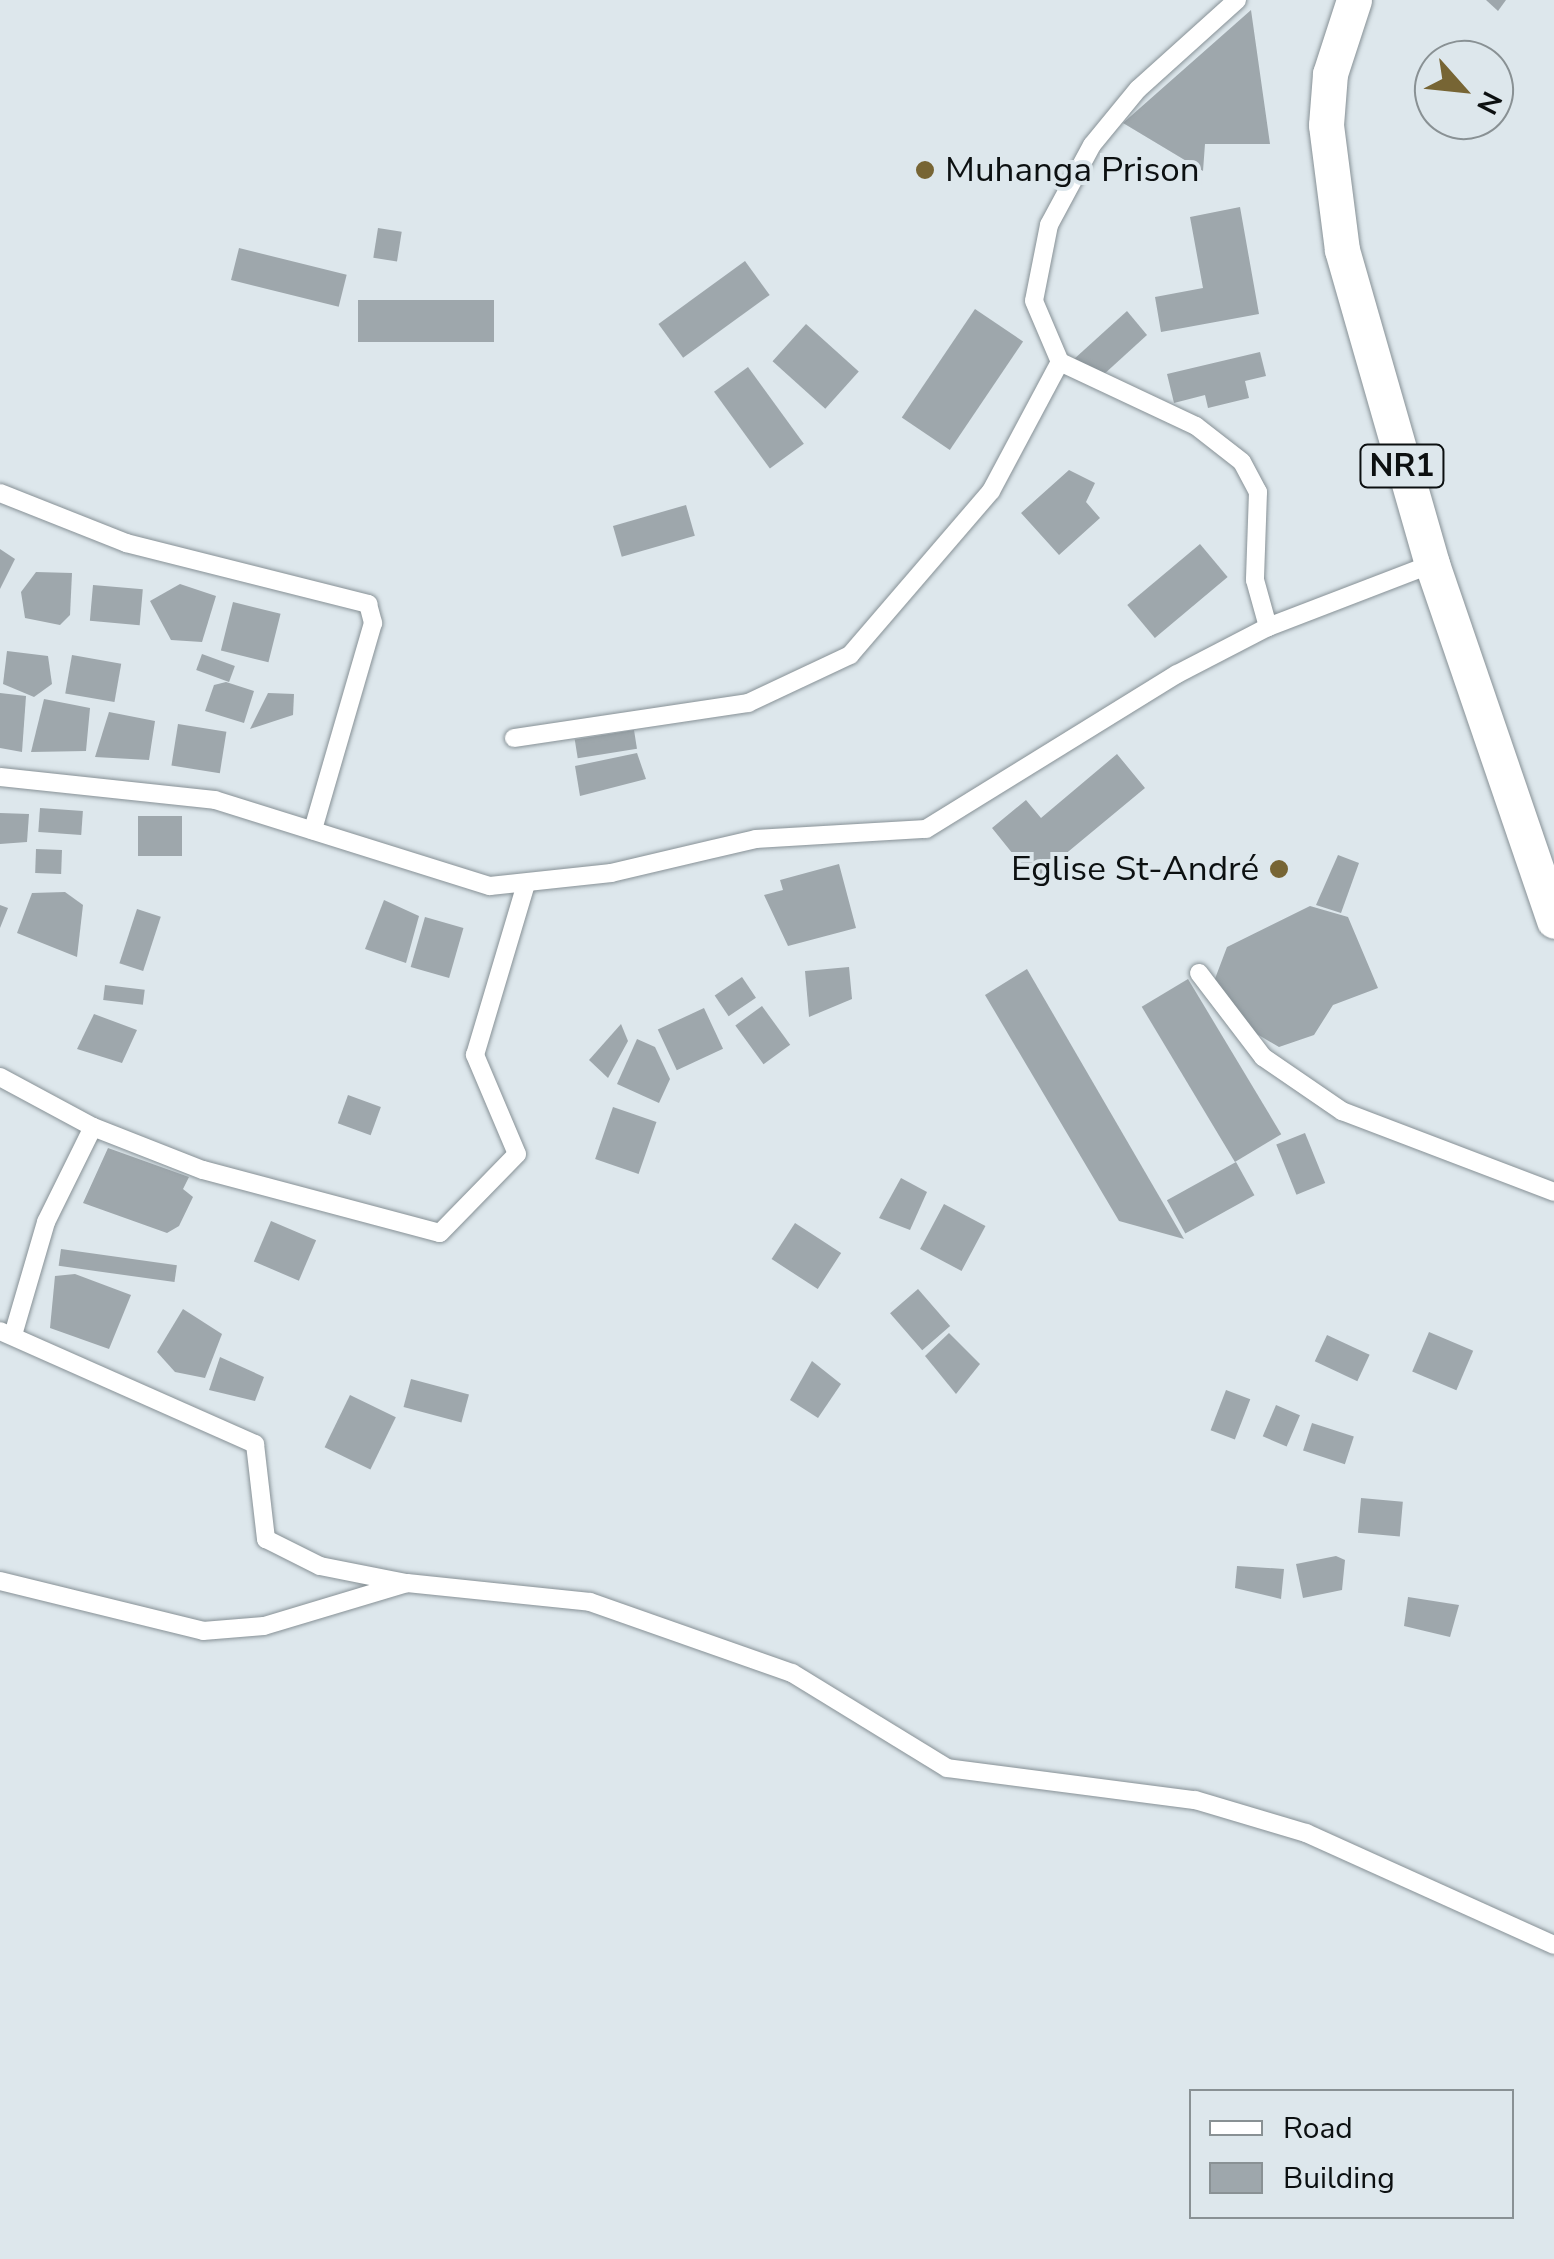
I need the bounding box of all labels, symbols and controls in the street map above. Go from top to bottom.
north arrow [1414,40,1514,140]
text: N [1467,85,1511,121]
place label: Muhanga Prison [945,149,1200,191]
marker: Muhanga Prison [914,159,936,181]
road number: NR1 [1357,439,1447,493]
place label: Eglise St-André [1011,848,1259,890]
marker: Eglise St-André [1268,858,1290,880]
legend [1189,2089,1514,2219]
text: Road [1283,2108,1353,2149]
text: Building [1283,2158,1395,2199]

